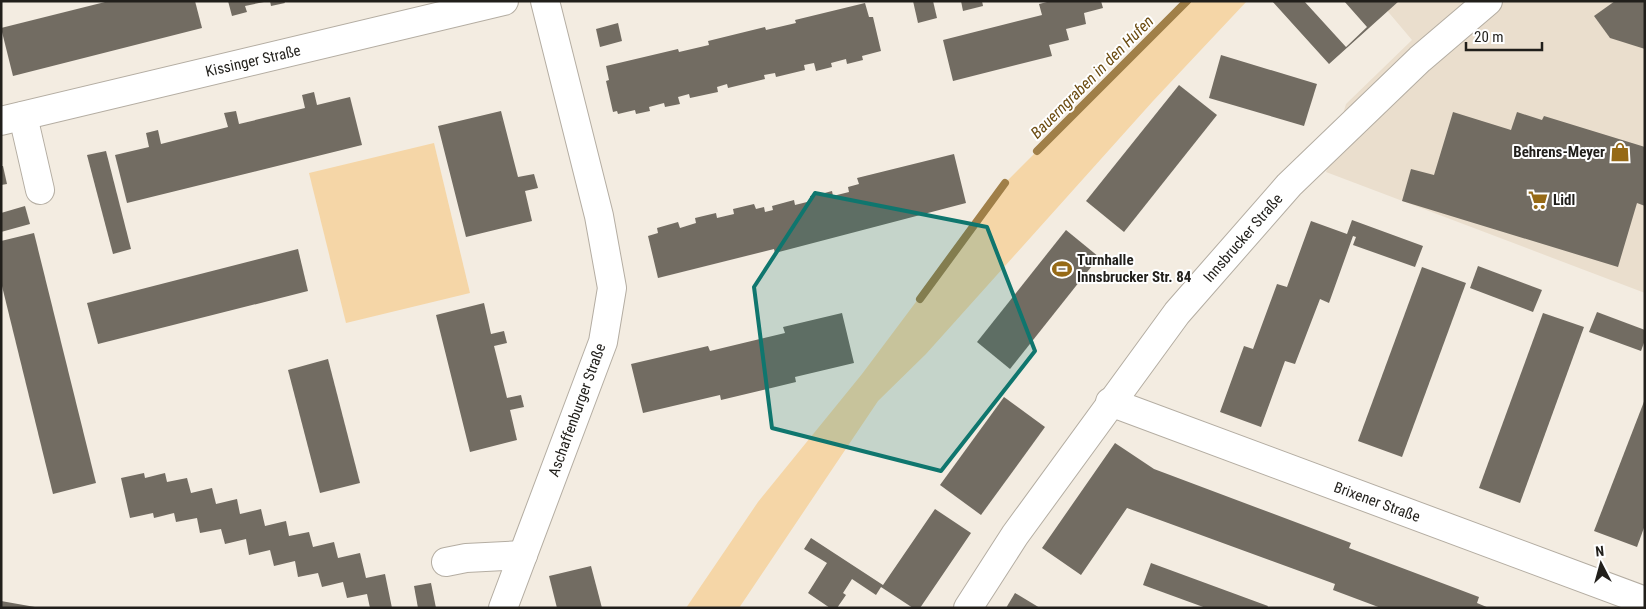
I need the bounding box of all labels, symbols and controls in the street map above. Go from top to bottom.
water label: Bauerngraben in den Hufen [1027,12,1157,142]
scale bar [1466,20,1542,52]
text: 20 m [1474,28,1504,46]
street label: Kissinger Straße [204,41,302,81]
shop icon: Behrens-Meyer [1609,141,1631,163]
place label: Behrens-Meyer [1513,143,1605,161]
supermarket icon: Lidl [1527,189,1549,211]
street label: Innsbrucker Straße [1200,190,1286,286]
place label: Lidl [1553,191,1575,209]
place label: Turnhalle Innsbrucker Str. 84 [1077,251,1192,286]
sports icon: Turnhalle Innsbrucker Str. 84 [1051,258,1073,280]
street label: Aschaffenburger Straße [545,341,609,479]
street label: Brixener Straße [1331,478,1423,526]
north arrow [1576,539,1626,589]
text: N [1595,543,1605,559]

